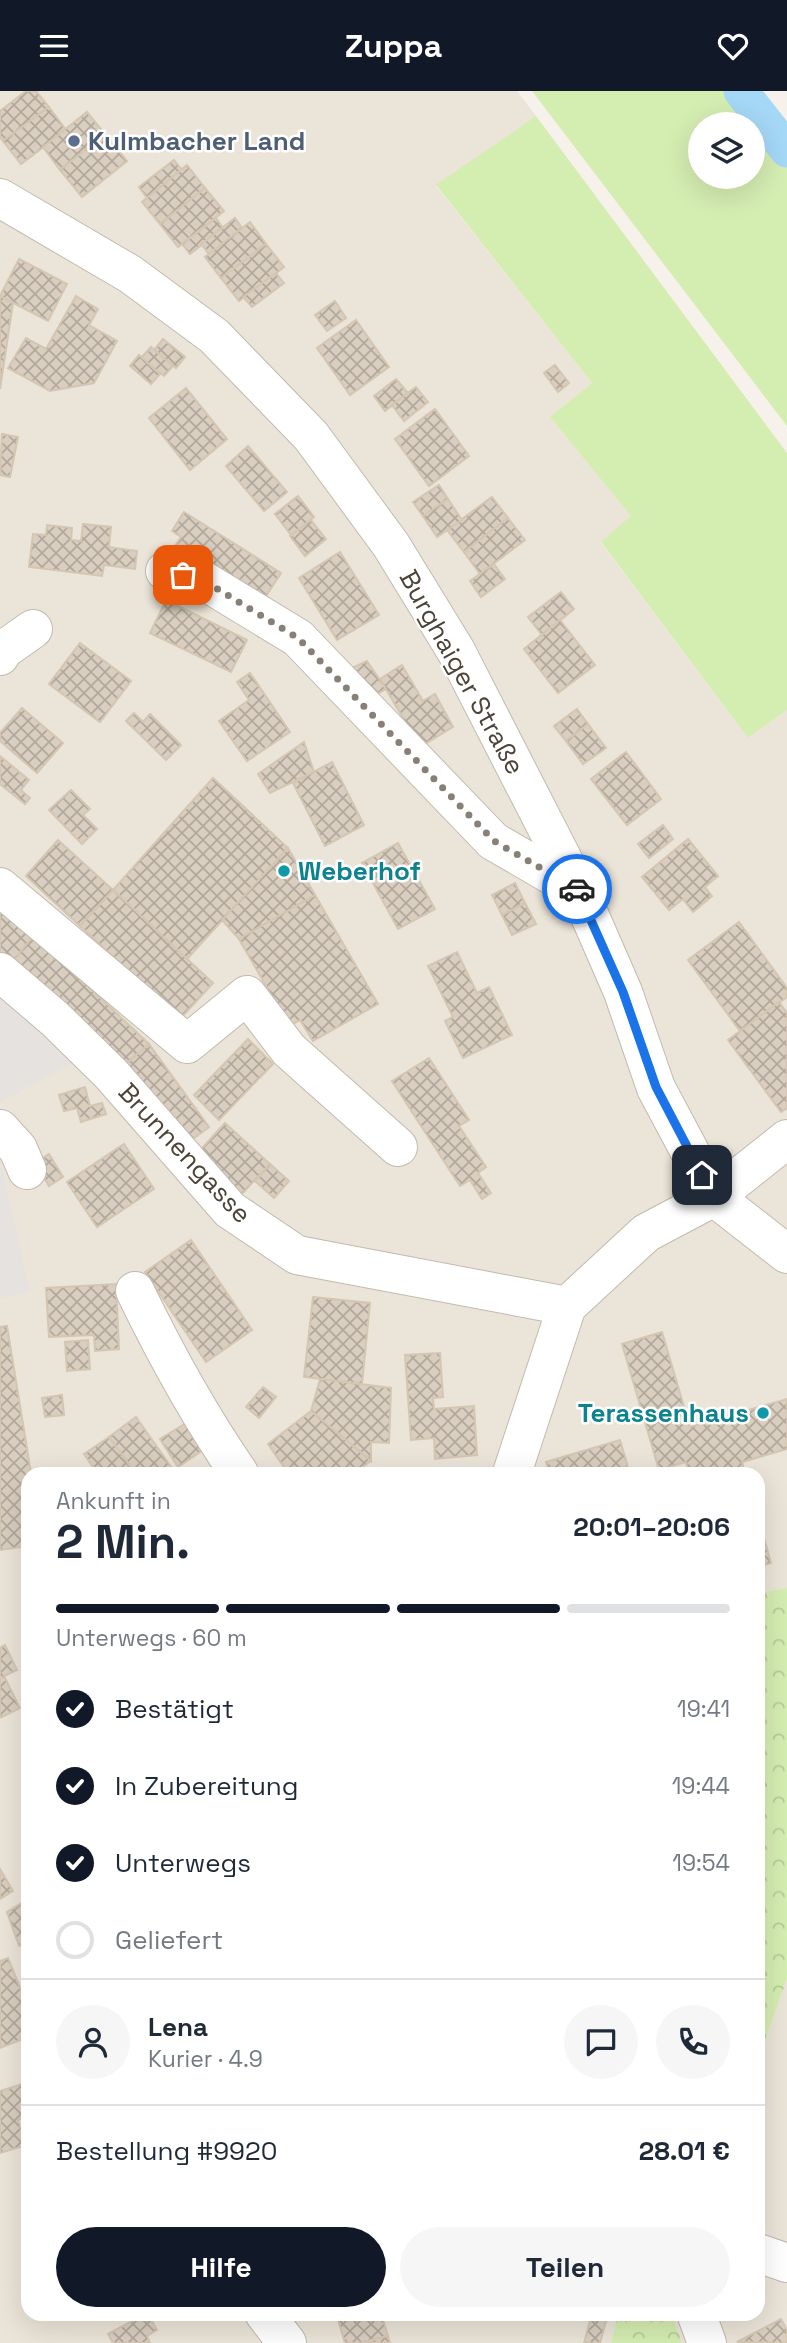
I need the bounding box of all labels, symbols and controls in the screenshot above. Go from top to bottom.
text: Zuppa [345,26,442,66]
icon: menu [35,27,73,65]
icon: heart [714,27,752,65]
map controls [688,112,765,189]
button: layers [688,112,765,189]
place label: Kulmbacher Land [88,124,305,158]
marker: Kulmbacher Land [66,133,82,149]
pin [153,545,213,605]
icon: bag [164,556,202,594]
street label: Burghaiger Straße [392,564,532,780]
place label: Weberhof [298,854,421,888]
courier [542,854,612,924]
marker: Weberhof [276,863,292,879]
icon: car [558,870,596,908]
street label: Brunnengasse [111,1075,259,1231]
pin [672,1145,732,1205]
icon: home [683,1156,721,1194]
place label: Terassenhaus [578,1396,749,1430]
marker: Terassenhaus [755,1405,771,1421]
text: Ankunft in [56,1486,171,1516]
text: 20:01–20:06 [573,1510,730,1544]
text: 2 Min. [56,1513,190,1571]
text: Unterwegs · 60 m [56,1623,247,1653]
icon: check [56,1690,94,1728]
text: Bestätigt [115,1692,234,1726]
text: 19:41 [677,1694,730,1724]
icon: check [56,1767,94,1805]
text: In Zubereitung [115,1769,299,1803]
text: 19:44 [672,1771,730,1801]
icon: check [56,1844,94,1882]
text: Unterwegs [115,1846,251,1880]
text: 19:54 [672,1848,730,1878]
text: Geliefert [115,1923,223,1957]
button: person [56,2005,130,2079]
button: chat [564,2005,638,2079]
button: phone [656,2005,730,2079]
text: Lena [148,2010,208,2044]
text: Kurier · 4.9 [148,2044,263,2074]
text: Bestellung #9920 [56,2134,277,2168]
text: 28.01 € [639,2134,730,2168]
button: Hilfe [56,2227,386,2307]
button: Teilen [400,2227,730,2307]

